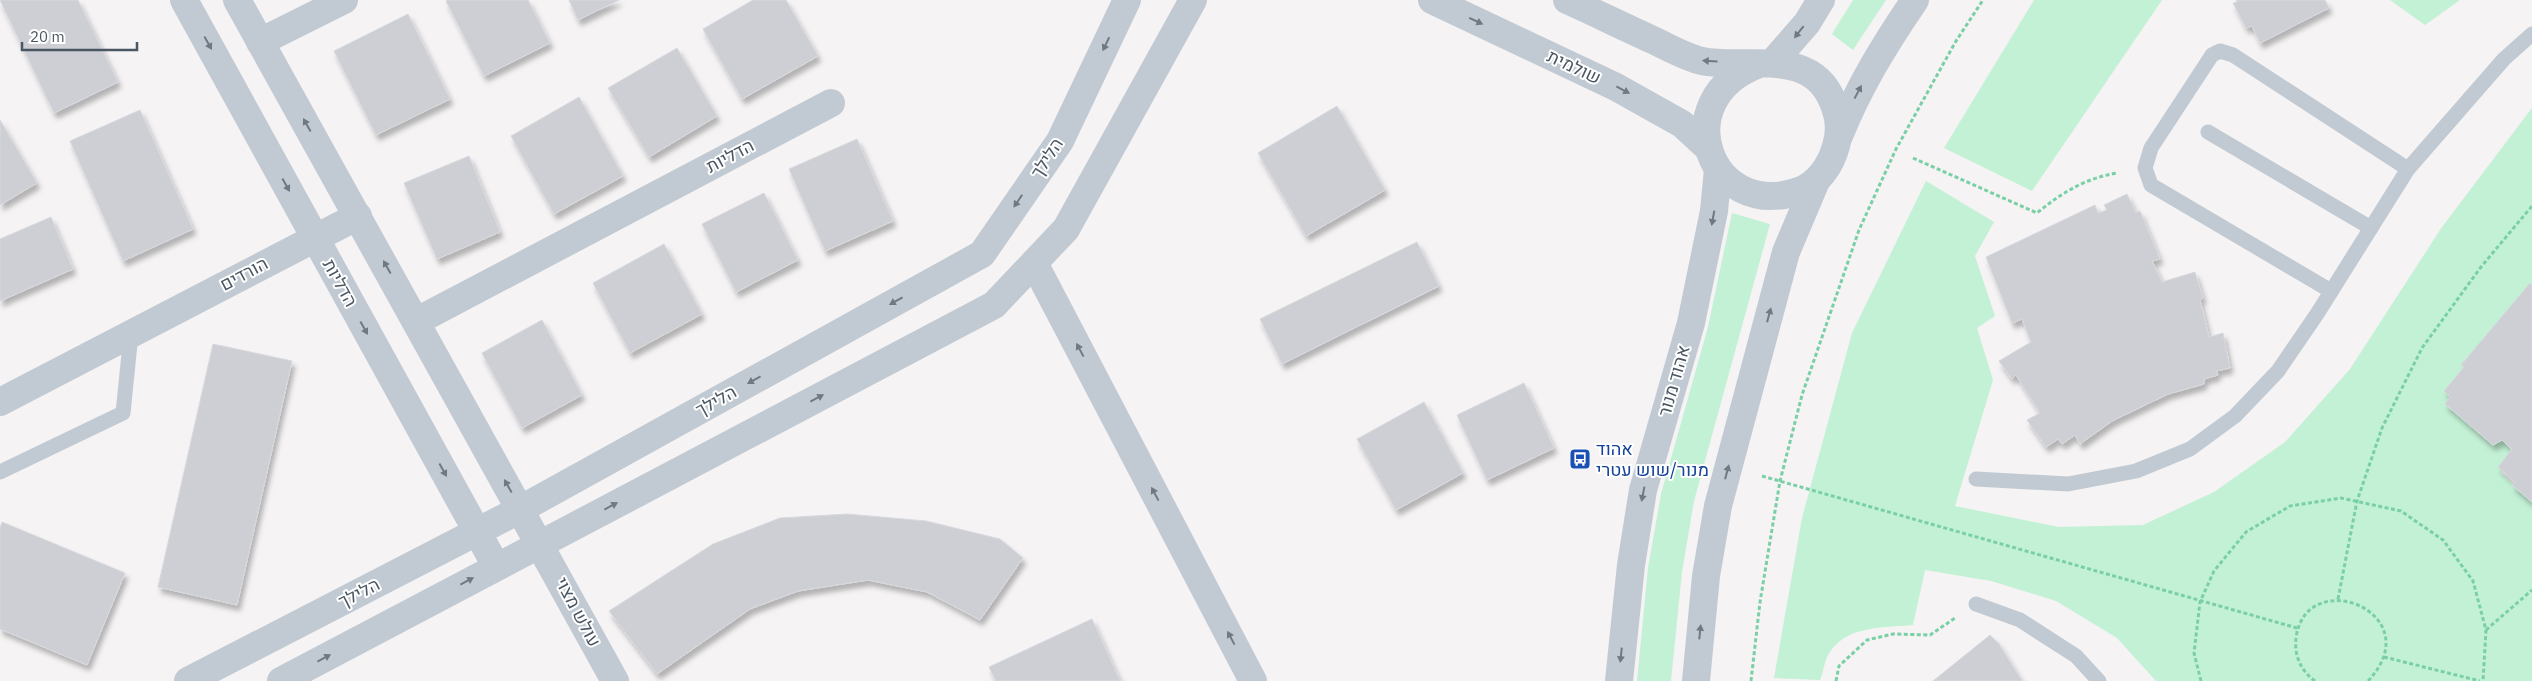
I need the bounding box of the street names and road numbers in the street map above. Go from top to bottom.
street label: שולמית [1544,44,1605,89]
street label: הדליות [702,133,758,178]
street label: הלילך [1025,133,1068,182]
street label: הורדים [216,251,272,296]
street label: הדליות [318,255,363,311]
street label: אהוד מנור [1652,343,1695,419]
street label: הלילך [691,380,740,421]
street label: הלילך [334,572,383,613]
street label: עולש מצוי [551,573,606,651]

